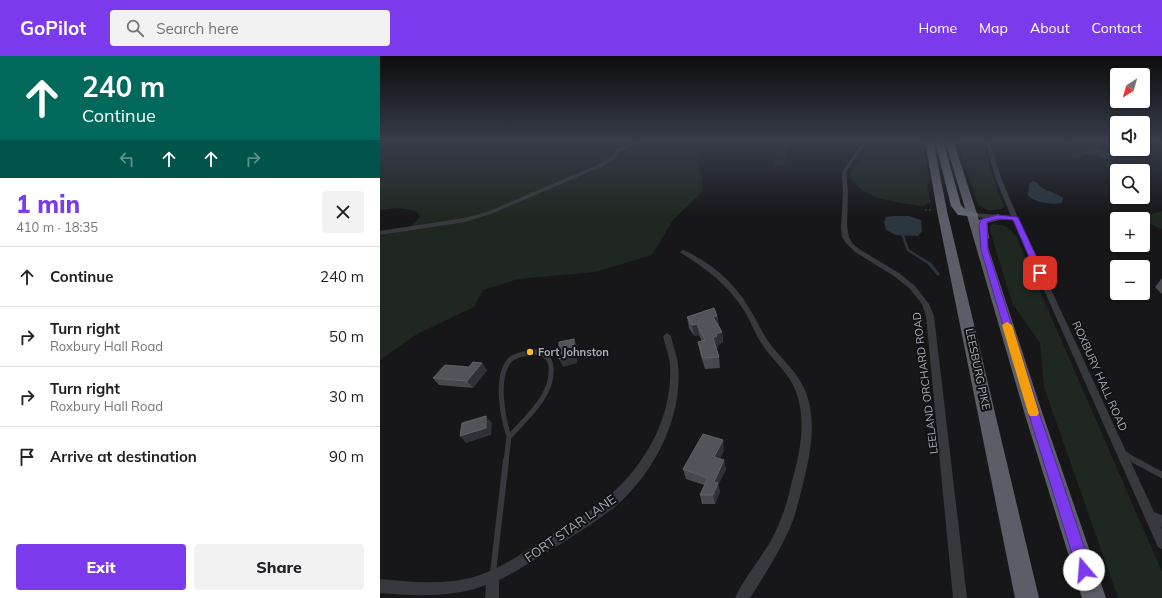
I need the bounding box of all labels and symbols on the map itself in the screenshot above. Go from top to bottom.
north arrow [1110,68,1150,108]
pin [1023,256,1057,290]
street label: LEELAND ORCHARD ROAD [909,311,941,455]
street label: ROXBURY HALL ROAD [1069,319,1131,433]
street label: LEESBURG PIKE [963,327,993,411]
place label: Fort Johnston [538,345,609,359]
marker: Fort Johnston [525,347,535,357]
street label: FORT STAR LANE [521,491,619,565]
position arrow [1063,549,1105,591]

